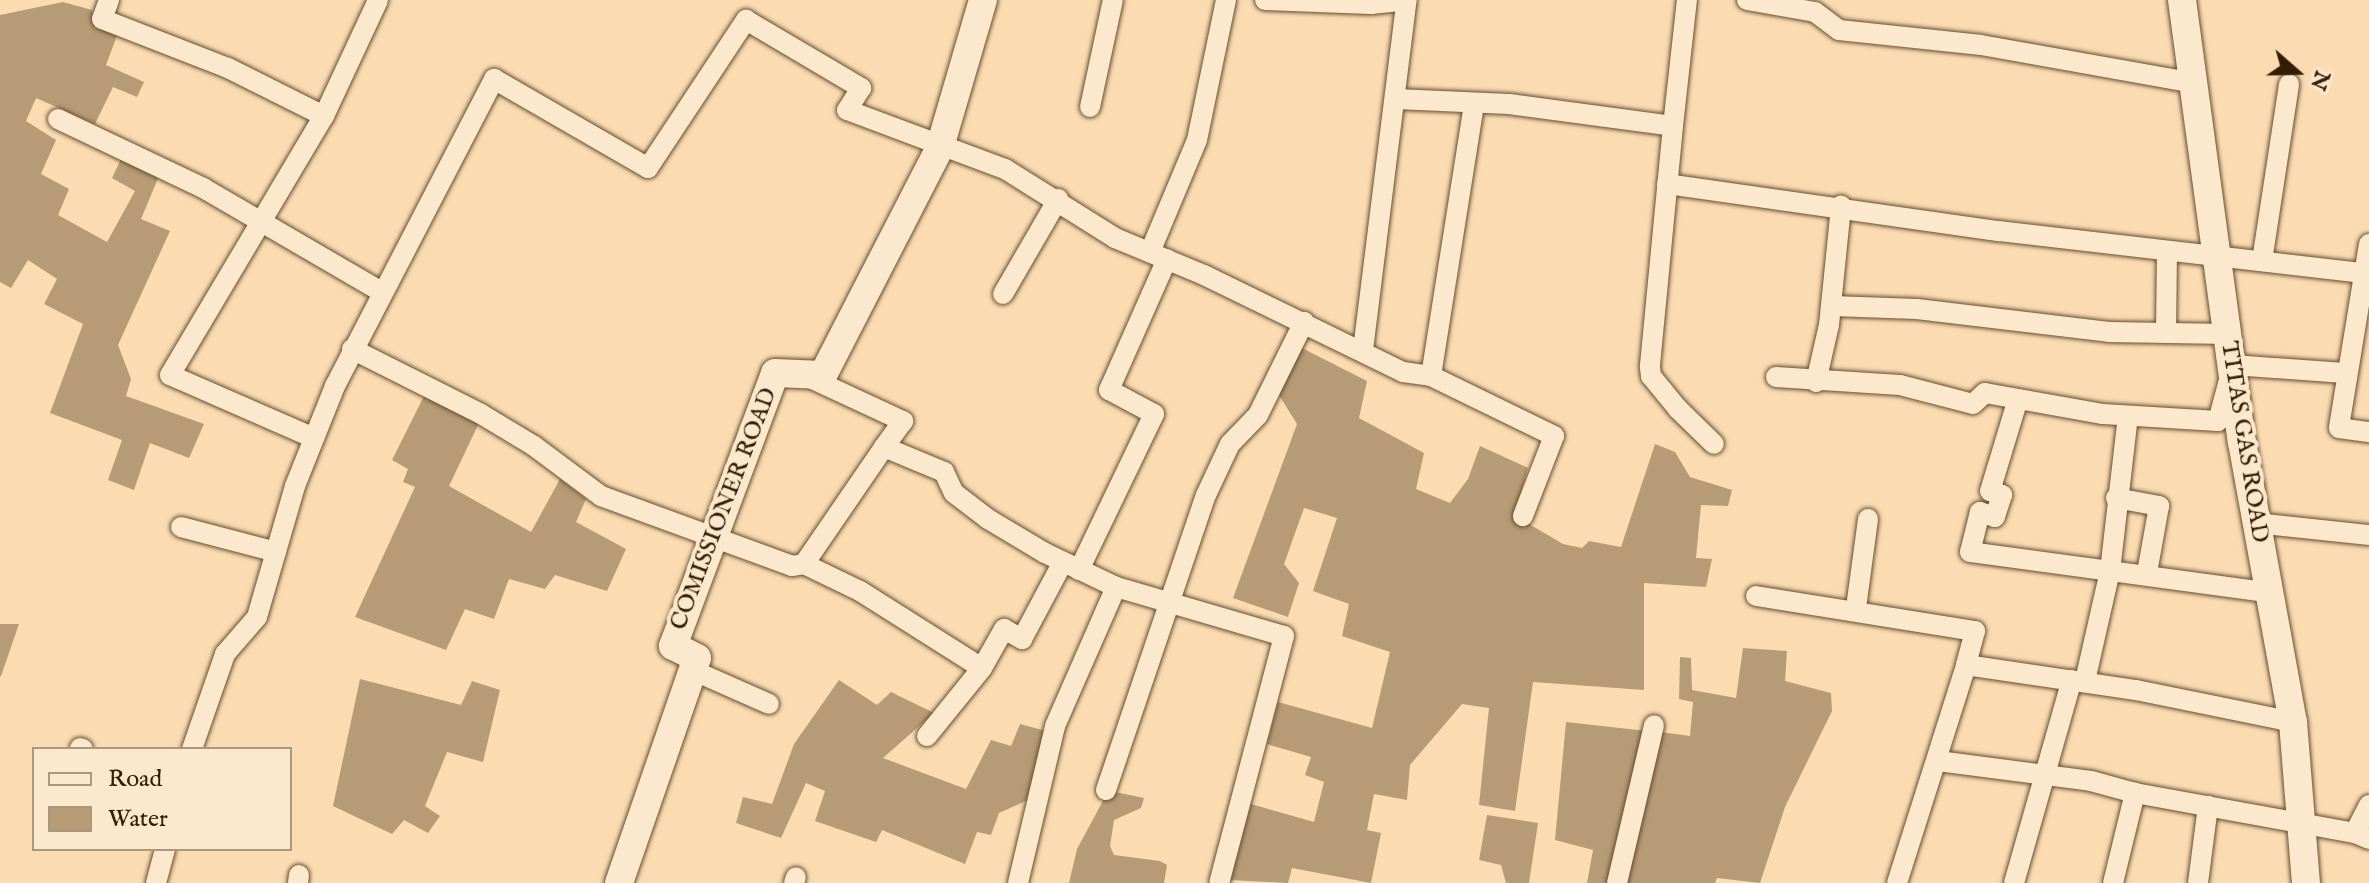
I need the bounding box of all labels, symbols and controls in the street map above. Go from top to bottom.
north arrow [2257,32,2337,112]
text: N [2303,66,2336,94]
street label: TITAS GAS ROAD [2214,339,2274,545]
street label: COMISSIONER ROAD [664,384,784,634]
legend [32,747,292,851]
text: Road [108,764,162,795]
text: Water [108,804,168,835]

